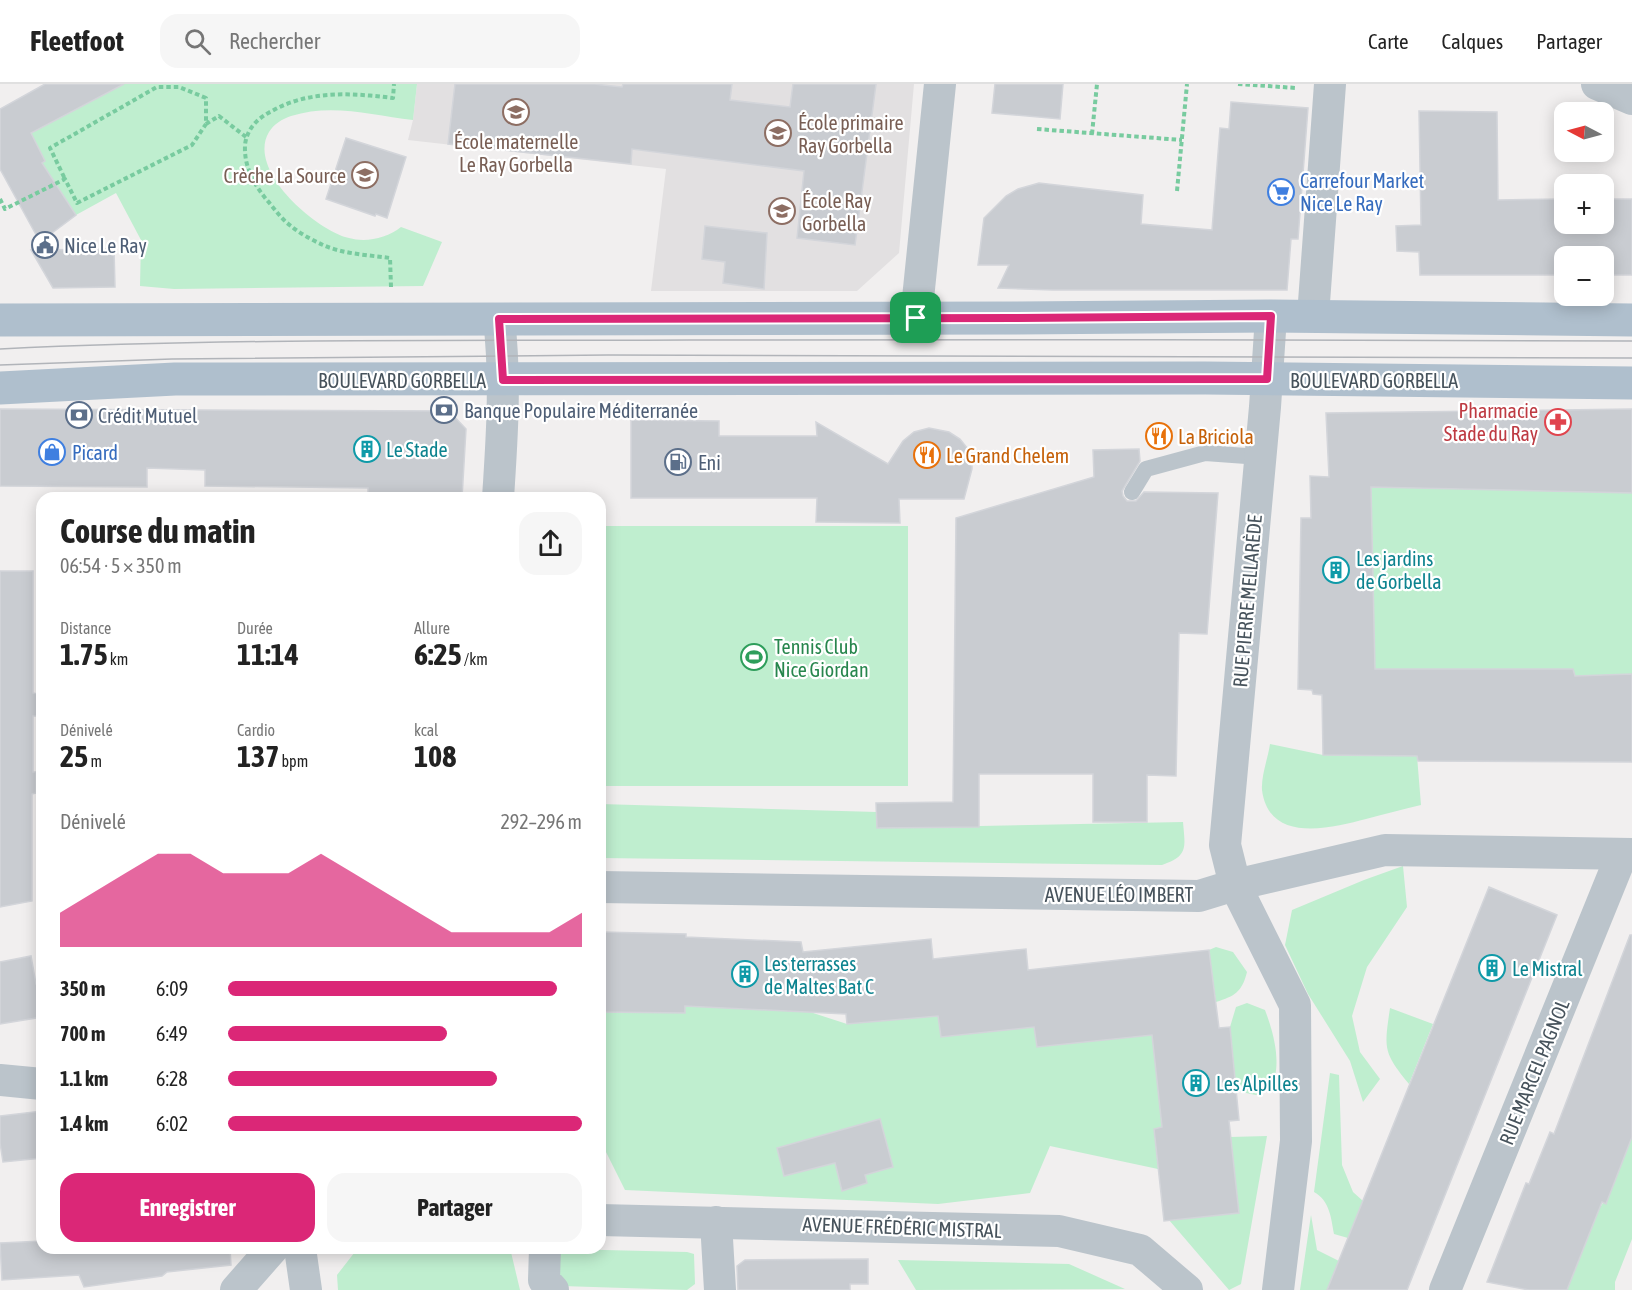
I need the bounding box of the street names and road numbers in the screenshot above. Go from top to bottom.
street label: BOULEVARD GORBELLA [318,369,486,392]
street label: BOULEVARD GORBELLA [1290,369,1458,392]
street label: RUE PIERRE MELLARÈDE [1228,513,1266,688]
street label: AVENUE LÉO IMBERT [1045,883,1193,906]
street label: RUE MARCEL PAGNOL [1494,996,1574,1148]
street label: AVENUE FRÉDÉRIC MISTRAL [802,1212,1002,1242]

